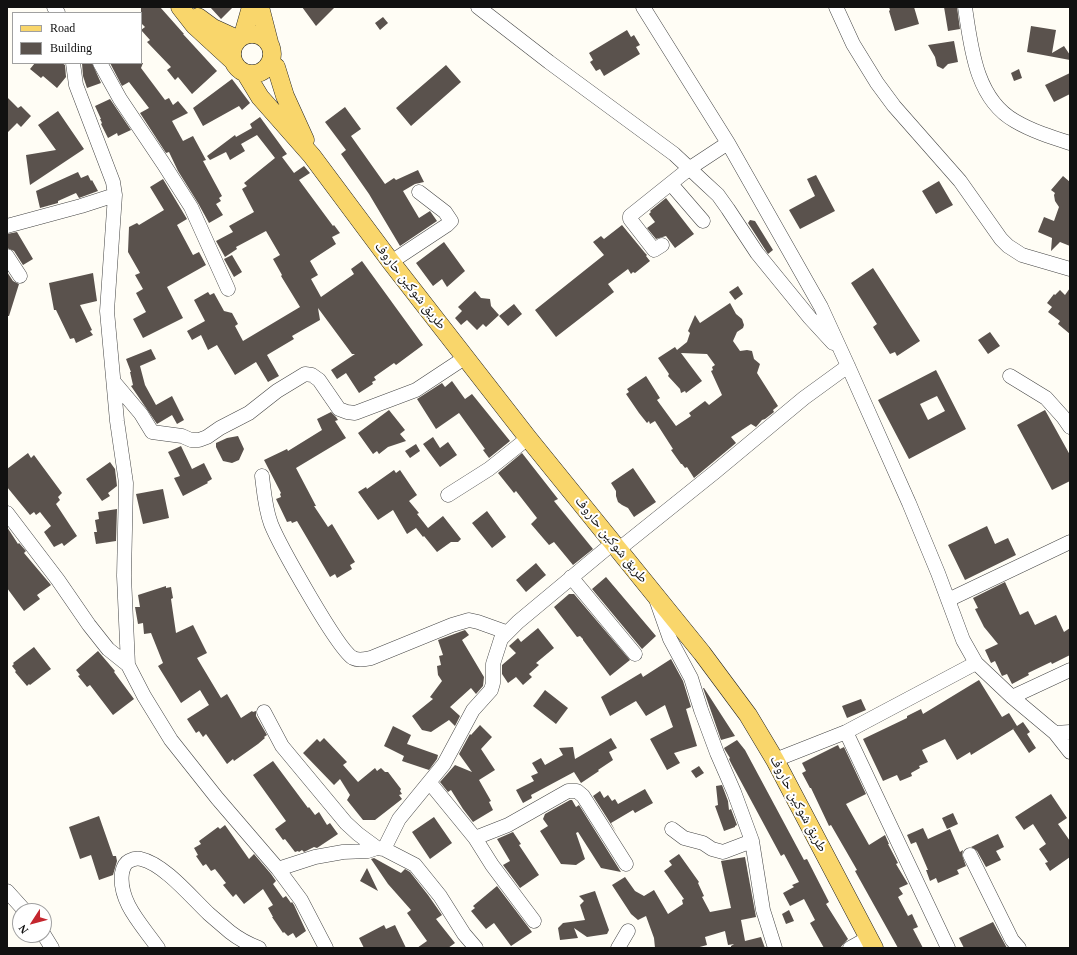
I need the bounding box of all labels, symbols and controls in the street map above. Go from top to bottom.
legend [12,12,142,64]
text: Road [50,21,75,35]
text: Building [50,41,92,55]
street label: طريق شوكين حاروف [371,239,449,333]
street label: طريق شوكين حاروف [571,493,651,587]
street label: طريق شوكين حاروف [766,753,830,855]
north arrow [12,903,52,943]
text: N [16,923,30,936]

